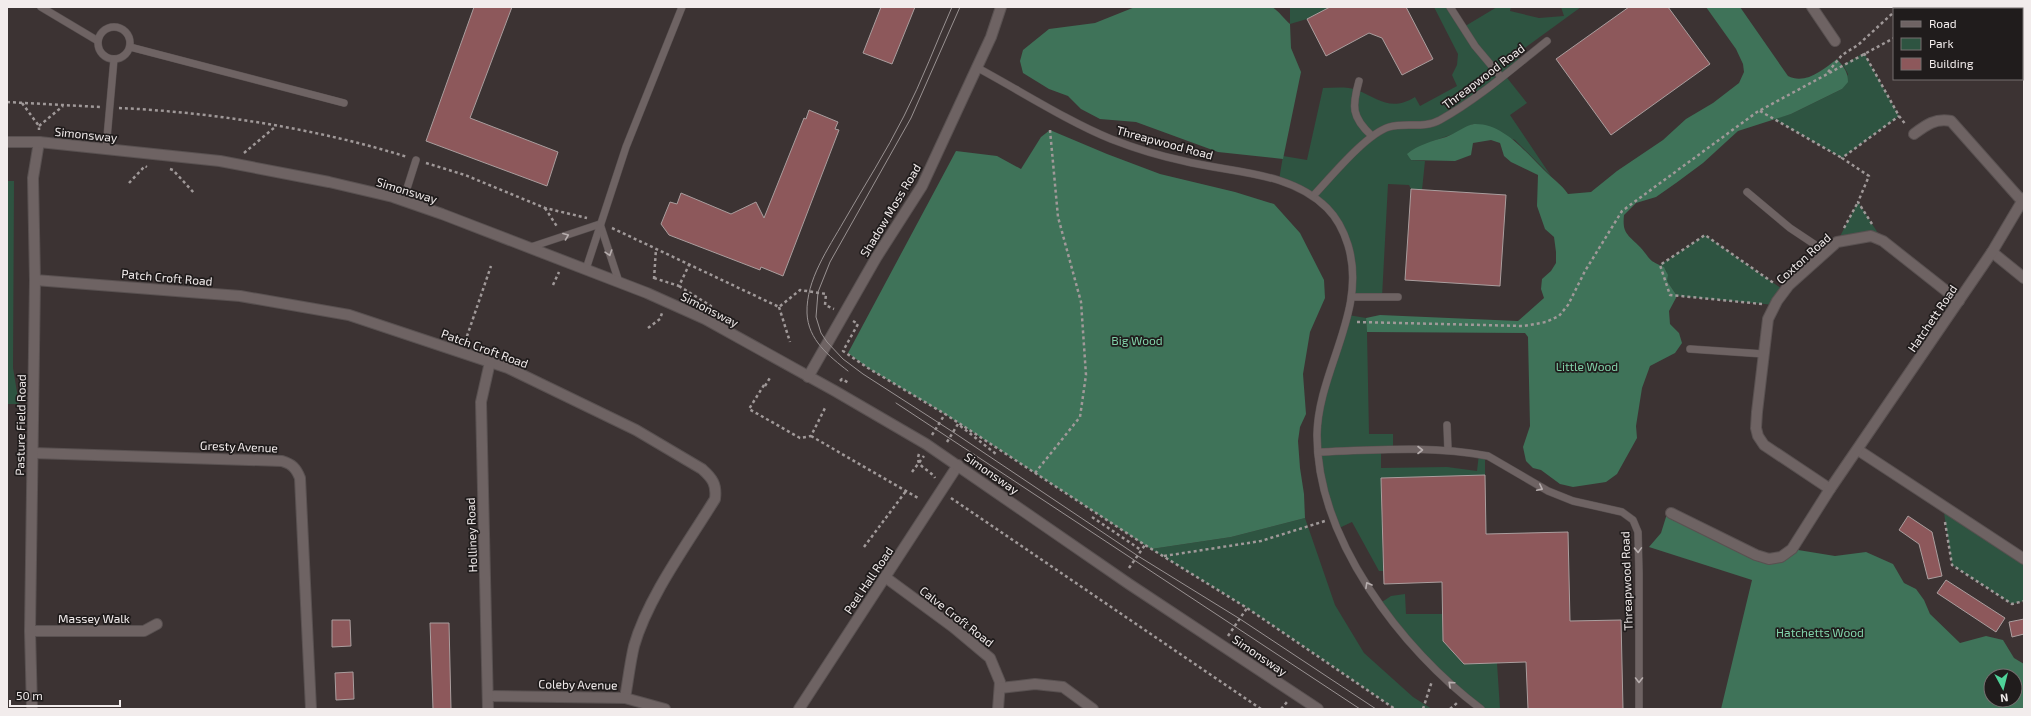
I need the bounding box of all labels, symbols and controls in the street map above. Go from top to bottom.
legend [1893,8,2023,80]
text: Road [1929,16,1957,30]
text: Park [1929,36,1954,50]
street label: Threapwood Road [1439,41,1527,111]
text: Building [1929,56,1974,70]
street label: Threapwood Road [1115,122,1215,162]
street label: Simonsway [54,124,119,144]
street label: Shadow Moss Road [857,161,923,259]
street label: Simonsway [375,174,440,206]
street label: Coxton Road [1773,230,1833,286]
one-way arrow [562,233,569,241]
one-way arrow [605,249,613,256]
street label: Patch Croft Road [121,266,213,288]
street label: Hatchett Road [1904,282,1960,354]
street label: Simonsway [679,288,742,330]
street label: Patch Croft Road [440,326,530,370]
park label: Big Wood [1111,333,1163,347]
park label: Little Wood [1556,359,1618,373]
street label: Pasture Field Road [12,374,28,476]
street label: Gresty Avenue [200,438,278,454]
one-way arrow [1417,446,1423,454]
street label: Simonsway [962,449,1022,497]
one-way arrow [1536,483,1544,490]
street label: Holliney Road [463,497,479,573]
street label: Threapwood Road [1617,531,1635,631]
street label: Peel Hall Road [841,544,895,616]
one-way arrow [1634,547,1642,553]
one-way arrow [1365,582,1373,589]
street label: Calve Croft Road [917,583,997,649]
street label: Massey Walk [58,611,130,625]
park label: Hatchetts Wood [1776,625,1864,639]
street label: Simonsway [1230,632,1291,679]
north arrow [1983,668,2023,708]
street label: Coleby Avenue [538,676,618,692]
one-way arrow [1635,677,1643,683]
scale bar [10,682,120,708]
one-way arrow [1448,682,1456,689]
text: 50 m [16,688,43,702]
text: N [1999,691,2009,705]

